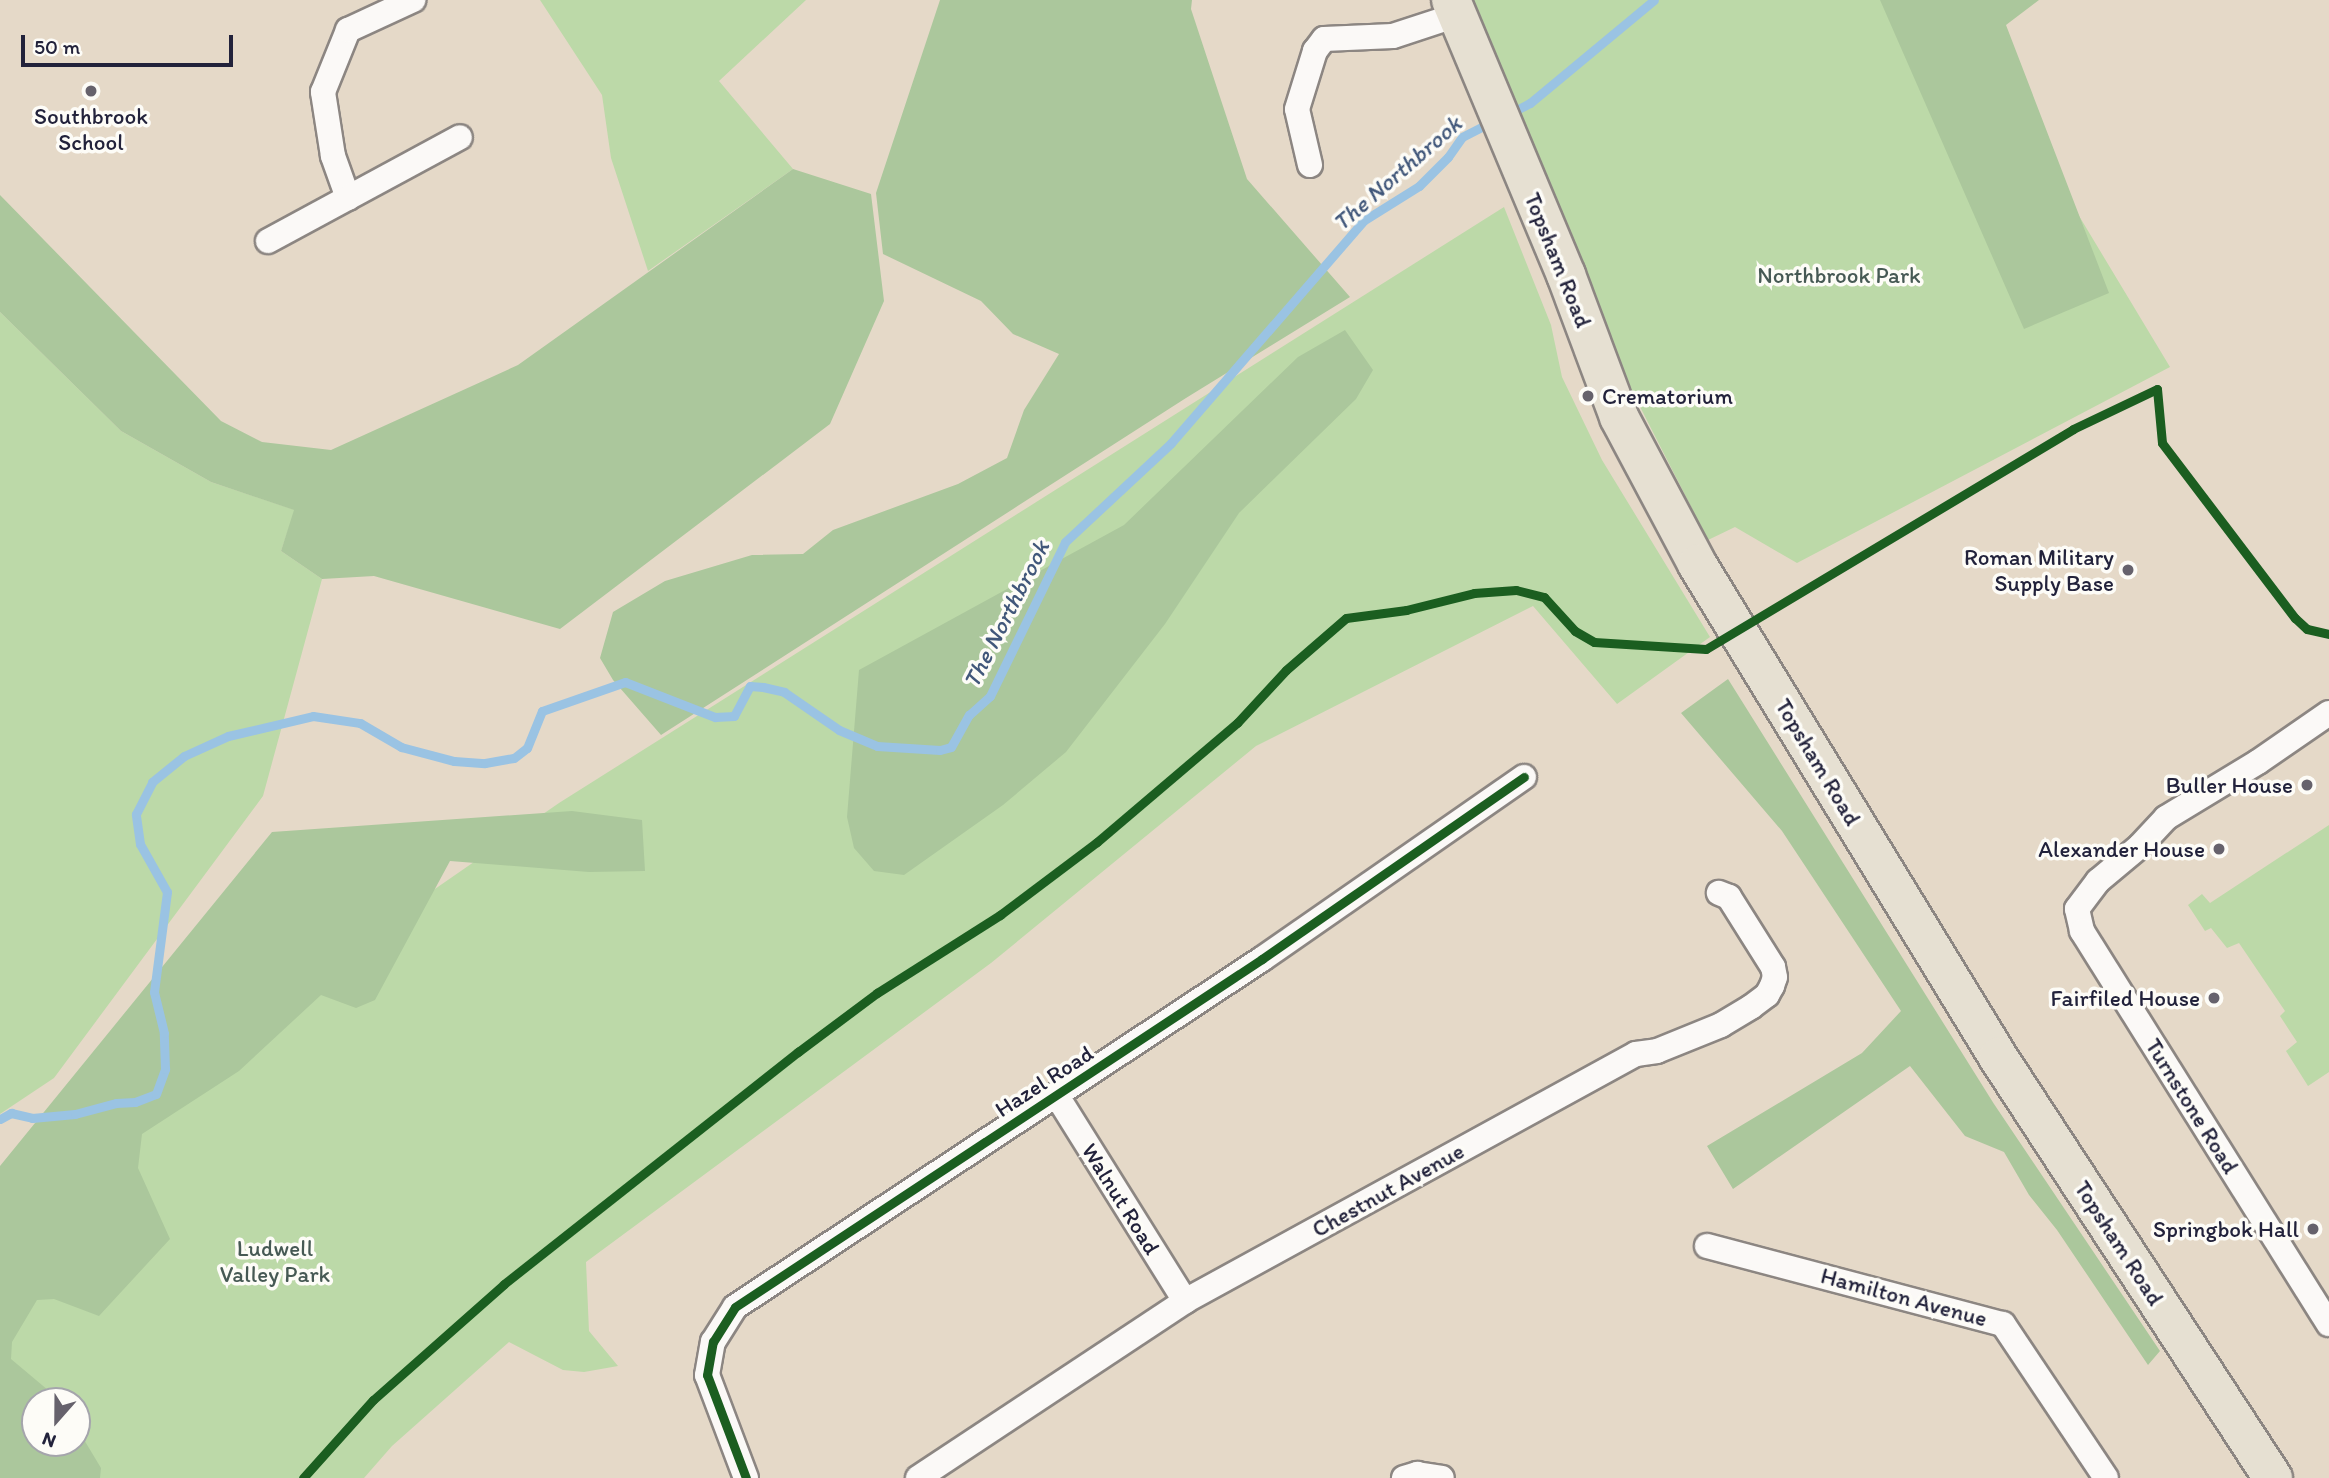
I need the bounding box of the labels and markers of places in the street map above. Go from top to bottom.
marker: Southbrook School [83,83,99,99]
place label: Southbrook School [34,102,148,156]
place label: Crematorium [1602,382,1733,410]
marker: Crematorium [1580,388,1596,404]
place label: Roman Military Supply Base [1964,543,2114,597]
marker: Roman Military Supply Base [2120,562,2136,578]
place label: Buller House [2166,771,2293,799]
marker: Buller House [2299,777,2315,793]
place label: Alexander House [2038,835,2205,863]
marker: Alexander House [2211,841,2227,857]
place label: Fairfiled House [2051,984,2200,1012]
marker: Fairfiled House [2206,990,2222,1006]
place label: Springbok Hall [2153,1215,2299,1243]
marker: Springbok Hall [2305,1221,2321,1237]

